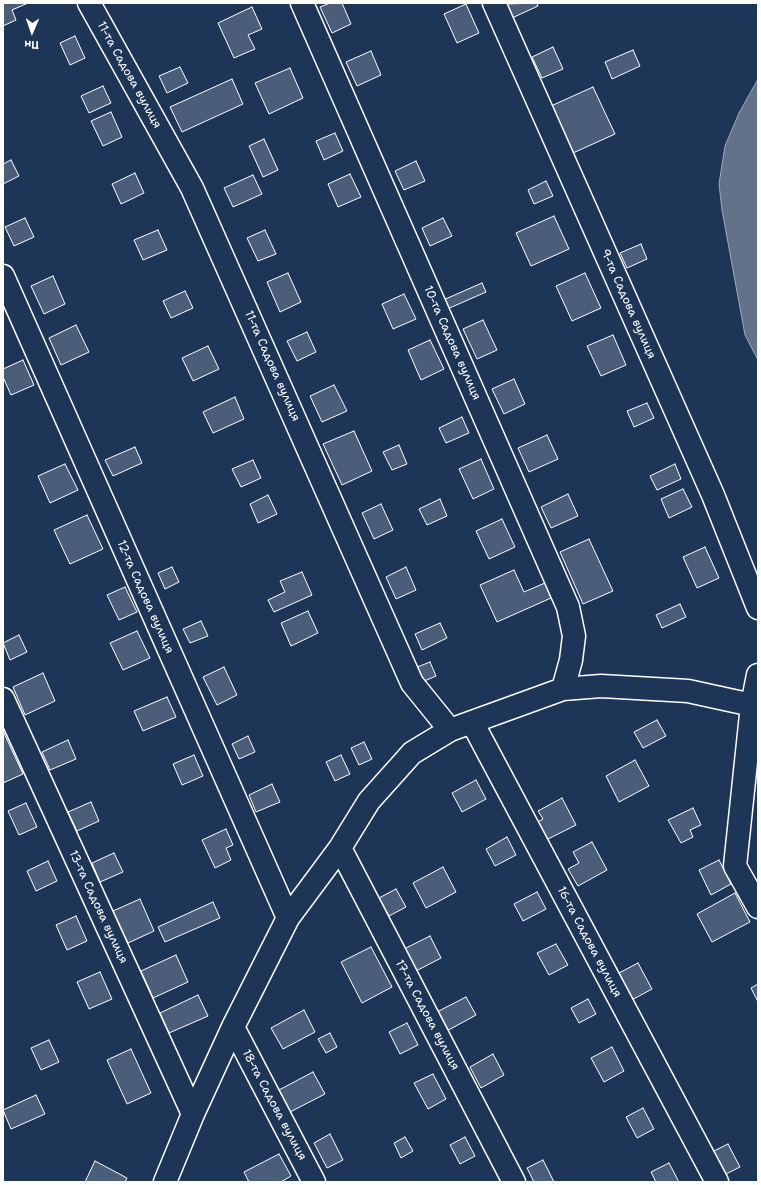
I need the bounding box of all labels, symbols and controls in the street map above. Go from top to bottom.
north arrow [12,12,52,52]
street label: 11-та Садова вулиця [94,19,164,131]
text: Пн [24,37,39,52]
street label: 9-та Садова вулиця [597,247,659,361]
street label: 10-та Садова вулиця [420,284,484,402]
street label: 11-та Садова вулиця [241,308,303,424]
street label: 12-та Садова вулиця [113,538,177,656]
street label: 13-та Садова вулиця [65,848,131,966]
street label: 16-та Садова вулиця [554,884,624,1000]
street label: 17-та Садова вулиця [392,957,462,1073]
street label: 18-та Садова вулиця [239,1047,309,1163]

